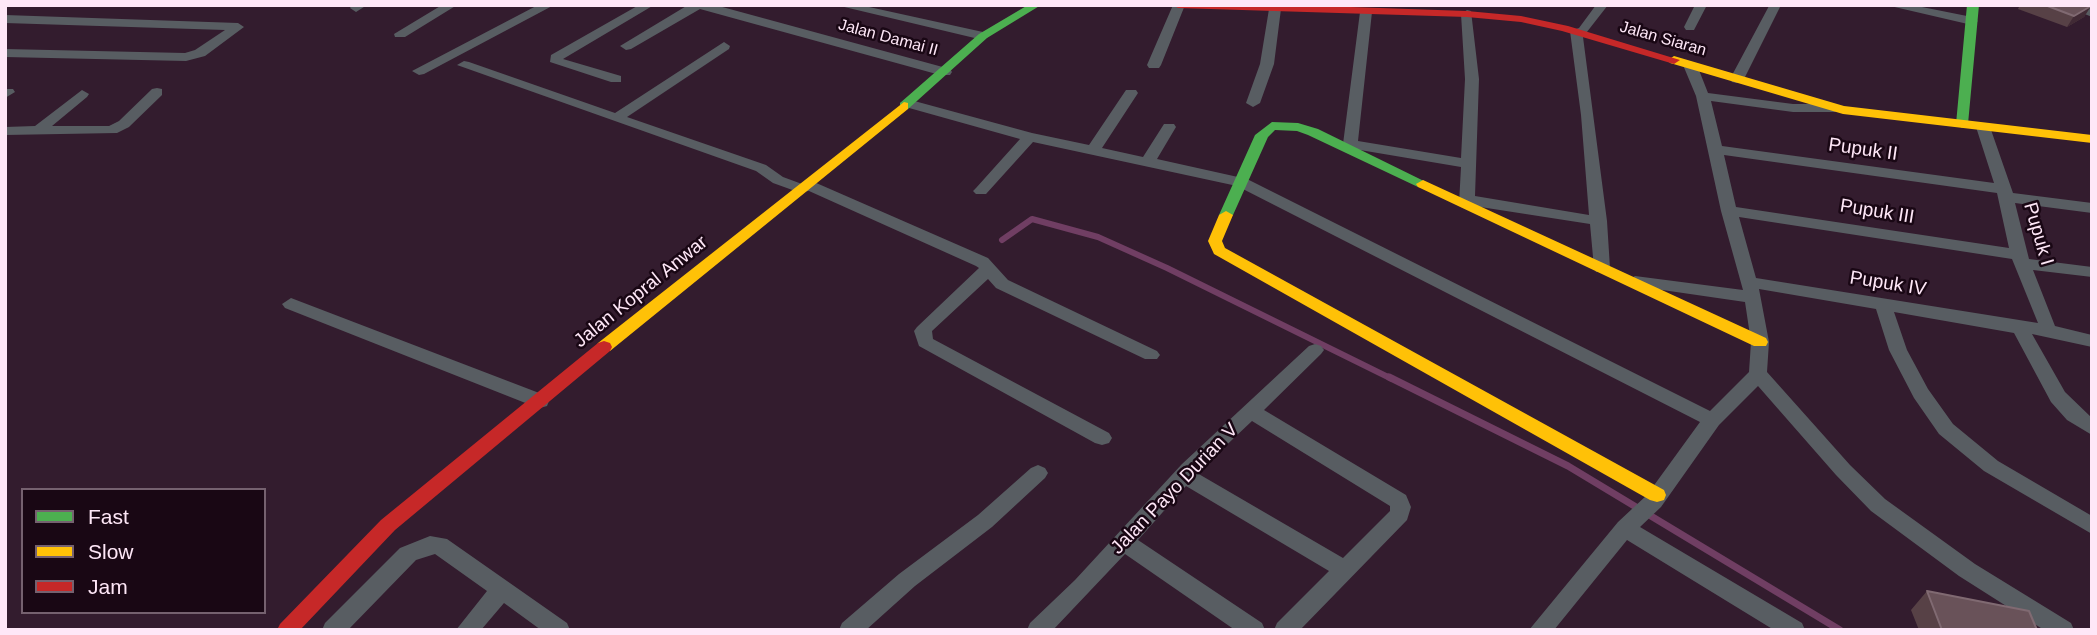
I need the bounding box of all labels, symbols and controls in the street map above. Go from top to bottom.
street label: Jalan Damai II [836,15,940,61]
street label: Jalan Siaran [1618,18,1708,60]
street label: Pupuk II [1827,134,1899,166]
street label: Pupuk III [1838,195,1916,229]
street label: Pupuk I [2018,200,2058,268]
street label: Jalan Kopral Anwar [570,231,712,353]
street label: Pupuk IV [1848,267,1928,301]
street label: Jalan Payo Durian V [1107,419,1243,559]
legend [21,488,266,614]
text: Fast [88,505,129,528]
text: Slow [88,540,134,563]
text: Jam [88,575,128,598]

